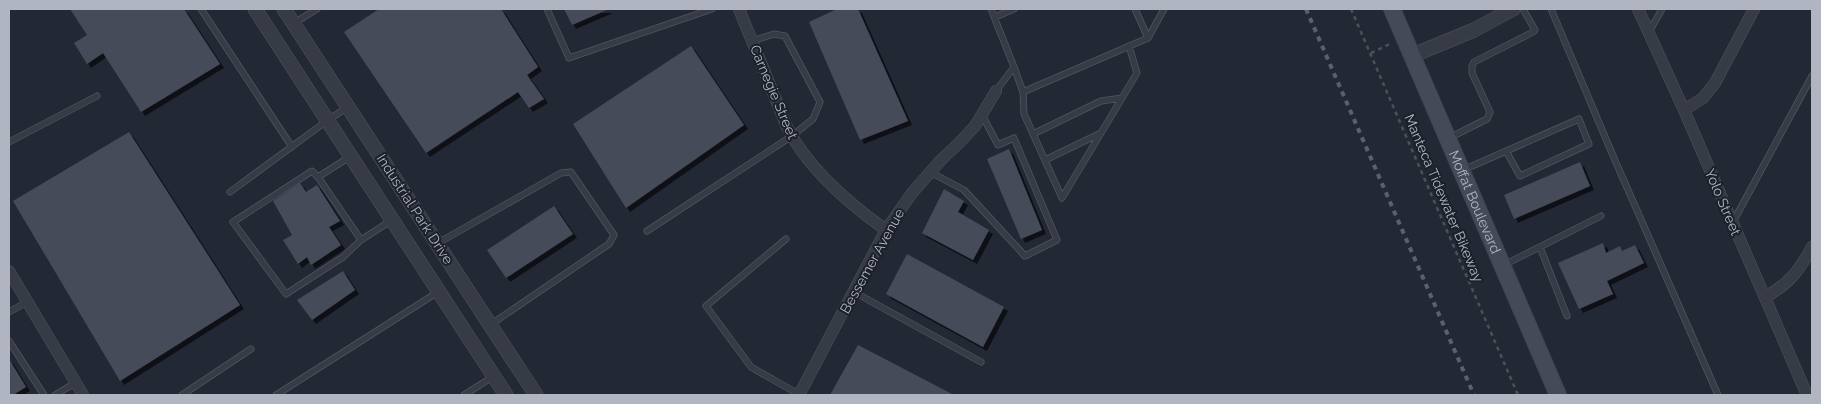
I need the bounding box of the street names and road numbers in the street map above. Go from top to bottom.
street label: Carnegie Street [747,42,801,142]
street label: Manteca Tidewater Bikeway [1401,112,1487,285]
street label: Moffat Boulevard [1446,148,1504,256]
street label: Industrial Park Drive [373,151,457,267]
street label: Yolo Street [1702,166,1744,238]
street label: Bessemer Avenue [837,206,907,316]

